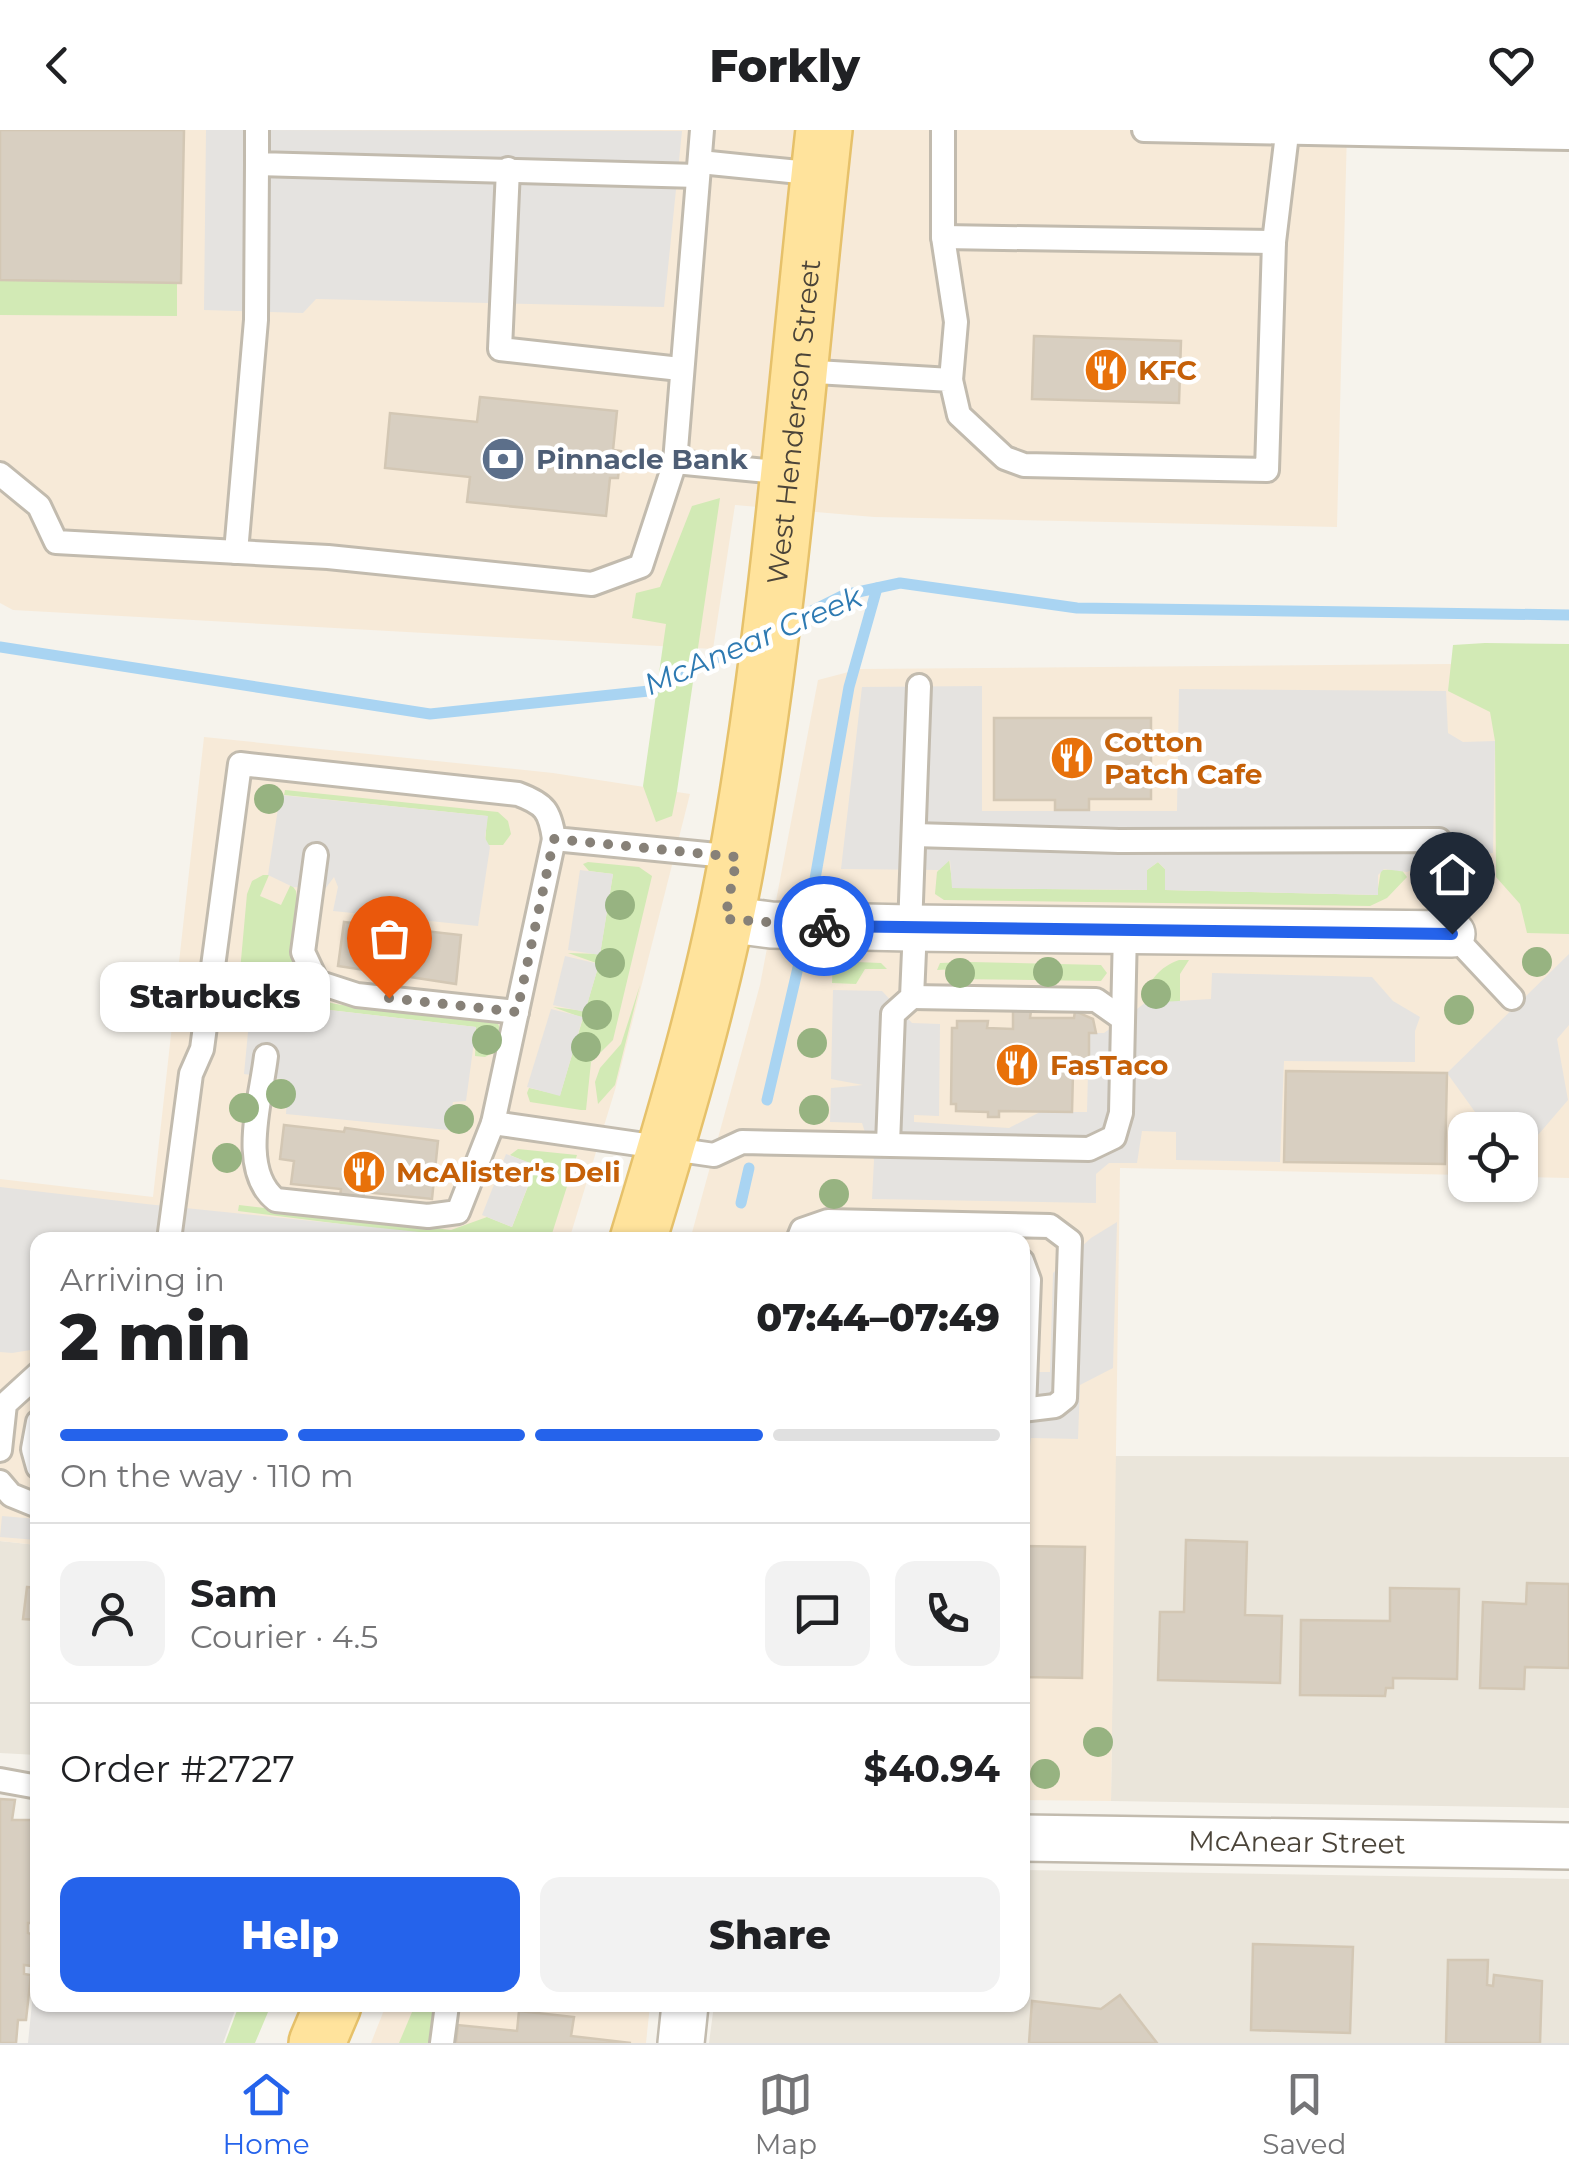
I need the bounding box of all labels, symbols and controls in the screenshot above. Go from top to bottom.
icon: back [30,38,85,93]
text: Forkly [709,38,860,93]
icon: heart [1484,38,1539,93]
street label: West Henderson Street [760,257,827,586]
restaurant icon: KFC [1083,347,1129,393]
place label: KFC [1138,353,1197,387]
bank icon: Pinnacle Bank [480,436,526,482]
place label: Pinnacle Bank [536,442,749,476]
water label: McAnear Creek [638,578,868,703]
place label: Cotton Patch Cafe [1104,725,1263,791]
restaurant icon: Cotton Patch Cafe [1049,735,1095,781]
pin [1410,832,1495,935]
icon: home [1425,847,1480,902]
courier [774,876,874,976]
pin [347,896,432,999]
icon: bike [797,899,852,954]
icon: bag [362,911,417,966]
callout: Starbucks [99,963,329,1033]
text: Starbucks [130,977,300,1016]
restaurant icon: FasTaco [994,1042,1040,1088]
place label: FasTaco [1050,1048,1168,1082]
map controls [1448,1112,1538,1202]
button: locate [1448,1112,1538,1202]
restaurant icon: McAlister's Deli [341,1149,387,1195]
place label: McAlister's Deli [396,1155,621,1189]
text: Arriving in [60,1260,225,1299]
text: 07:44–07:49 [756,1294,1000,1341]
text: 2 min [60,1297,251,1376]
text: On the way · 110 m [60,1456,354,1495]
button: person [60,1561,165,1666]
button: chat [765,1561,870,1666]
button: phone [895,1561,1000,1666]
text: Sam [190,1570,278,1617]
text: Courier · 4.5 [190,1617,378,1656]
text: Order #2727 [60,1745,295,1792]
text: $40.94 [864,1745,1000,1792]
street label: McAnear Street [1188,1823,1406,1861]
button: Help [60,1877,520,1992]
button: Share [540,1877,1000,1992]
tab: Home [223,2067,310,2161]
tab: Map [755,2067,817,2161]
tab: Saved [1262,2067,1346,2161]

